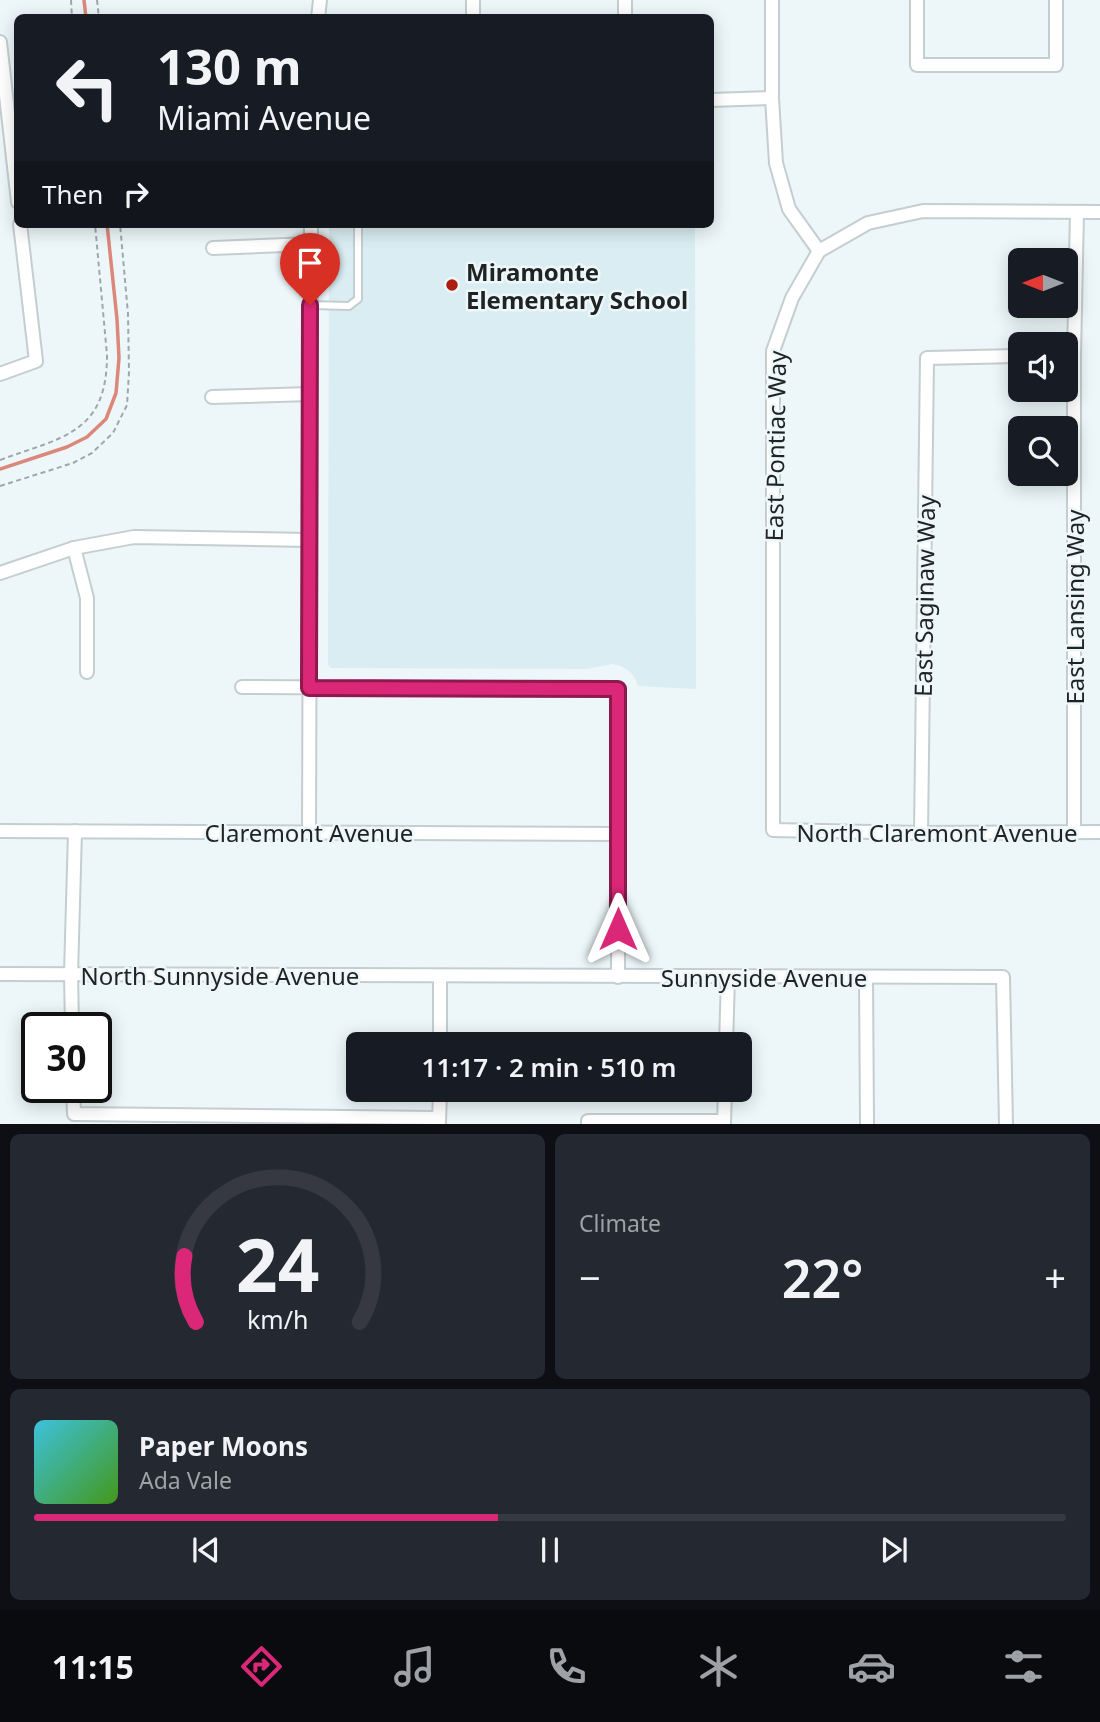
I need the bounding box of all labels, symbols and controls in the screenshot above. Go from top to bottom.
text: 130 m [157,33,302,99]
icon: left [42,42,133,133]
text: Miami Avenue [157,96,371,139]
icon: right [117,175,155,213]
text: Then [42,176,103,212]
pin [280,233,340,305]
icon: arrive [291,244,329,282]
north arrow [1008,248,1078,318]
map controls [1008,248,1078,486]
place label: Miramonte Elementary School [466,255,688,316]
marker: Miramonte Elementary School [444,277,460,293]
button: sound [1008,332,1078,402]
street label: East Pontiac Way [757,350,793,542]
button: search [1008,416,1078,486]
street label: East Saginaw Way [906,494,942,697]
street label: East Lansing Way [1058,509,1091,705]
street label: Claremont Avenue [205,816,413,849]
street label: North Claremont Avenue [796,816,1078,849]
position arrow [581,892,655,966]
street label: North Sunnyside Avenue [81,959,359,992]
street label: Sunnyside Avenue [661,961,867,994]
speed limit sign: 30 [21,1012,112,1103]
text: 11:17 · 2 min · 510 m [422,1049,676,1085]
text: Climate [579,1207,661,1239]
text: 24 [236,1215,319,1314]
text: 22° [782,1242,863,1313]
text: − [579,1251,601,1303]
text: + [1044,1251,1066,1303]
text: km/h [247,1302,308,1336]
text: Paper Moons [139,1428,308,1464]
text: Ada Vale [139,1464,232,1496]
icon: previous [187,1531,225,1569]
icon: pause [531,1531,569,1569]
icon: next [875,1531,913,1569]
icon: directions [237,1642,286,1691]
icon: music [390,1642,439,1691]
icon: phone [542,1642,591,1691]
icon: climate [694,1642,743,1691]
icon: car [847,1642,896,1691]
icon: filters [999,1642,1048,1691]
text: 11:15 [52,1645,134,1688]

